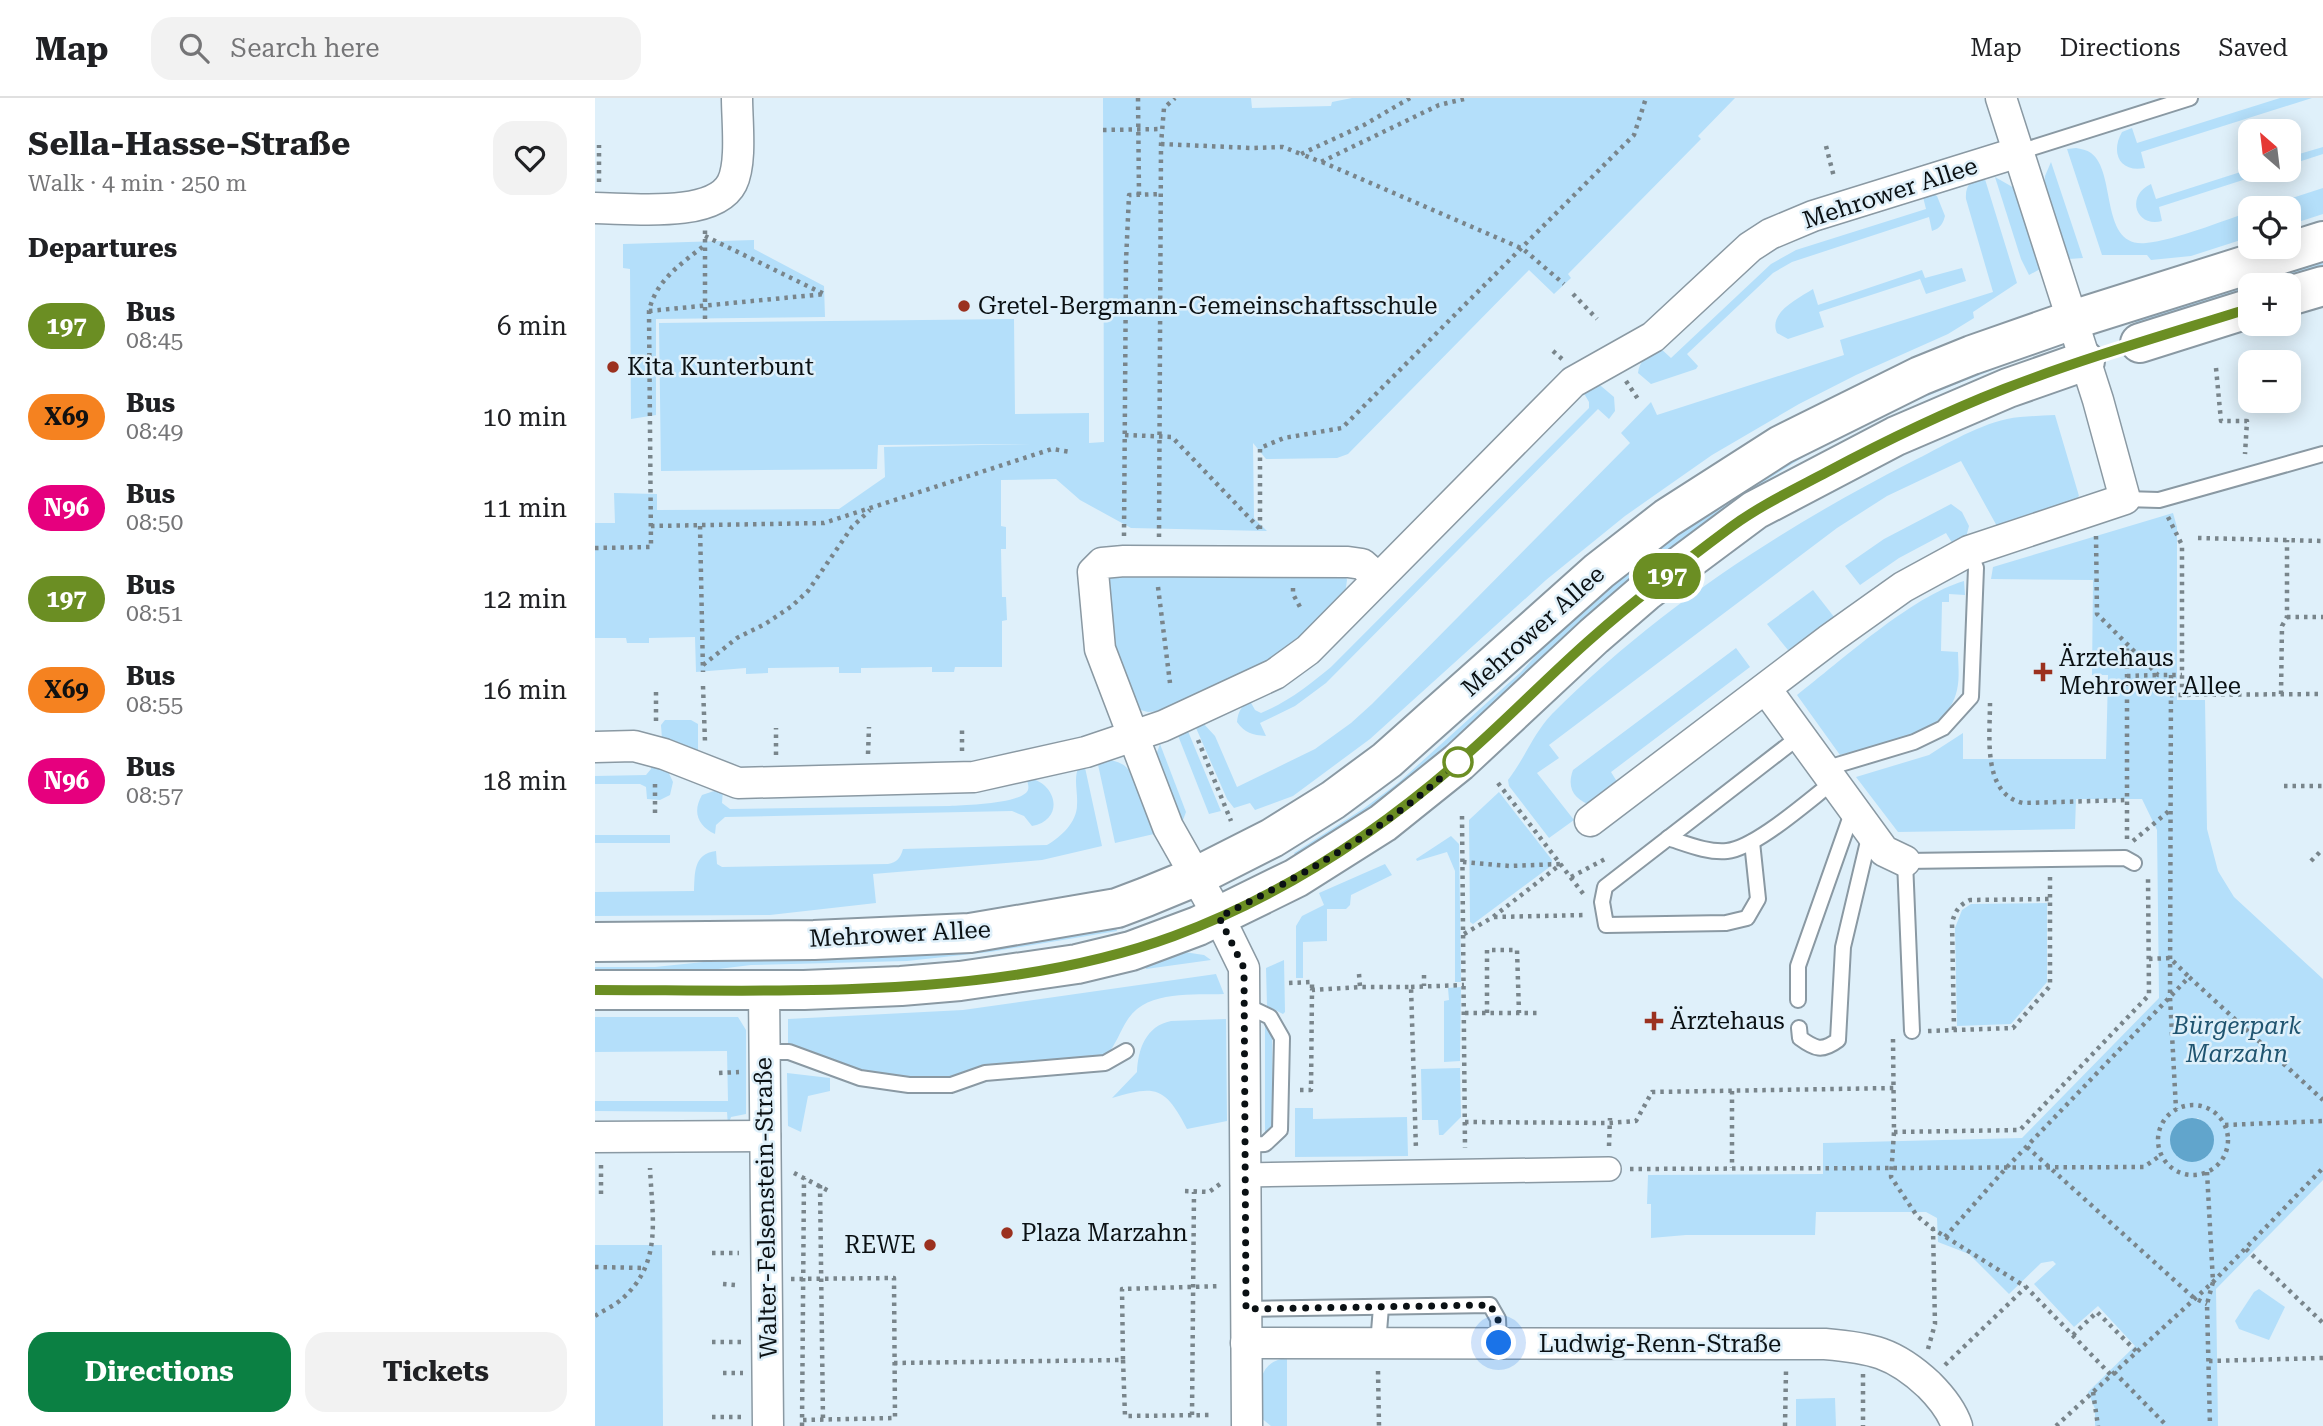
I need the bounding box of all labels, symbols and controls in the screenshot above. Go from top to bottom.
search box [151,17,641,80]
text: Map [35,29,109,68]
icon: search [175,29,213,67]
text: Search here [231,33,380,63]
text: Map [1970,34,2022,62]
text: Directions [2060,34,2180,62]
text: Saved [2218,34,2288,62]
north arrow [2238,119,2301,182]
map controls [2238,119,2301,413]
button: heart [493,121,567,195]
text: Sella-Hasse-Straße [28,124,350,163]
street label: Mehrower Allee [1799,152,1981,234]
text: Walk · 4 min · 250 m [28,170,247,197]
button: locate [2238,196,2301,259]
text: Departures [28,233,177,263]
button: + [2238,273,2301,336]
place label: Gretel-Bergmann-Gemeinschaftsschule [978,292,1438,320]
text: Bus [126,297,175,327]
marker: Gretel-Bergmann-Gemeinschaftsschule [956,298,972,314]
text: 6 min [497,311,567,341]
text: 197 [46,312,87,340]
text: 08:45 [126,327,183,354]
button: − [2238,350,2301,413]
place label: Kita Kunterbunt [627,353,814,381]
marker: Kita Kunterbunt [605,359,621,375]
text: Bus [126,388,175,418]
text: 10 min [483,402,567,432]
text: X69 [44,403,89,431]
text: 08:49 [126,418,183,445]
text: Bus [126,479,175,509]
text: 11 min [483,493,567,523]
text: N96 [44,494,89,522]
text: 08:50 [126,509,183,536]
line badge: 197 [1627,553,1707,599]
street label: Mehrower Allee [1456,560,1610,702]
text: 197 [1647,562,1687,590]
text: Bus [126,570,175,600]
text: 12 min [483,584,567,614]
text: 197 [46,585,87,613]
text: 08:51 [126,600,183,627]
place label: Ärztehaus Mehrower Allee [2059,643,2241,700]
text: Bus [126,661,175,691]
marker: Ärztehaus Mehrower Allee [2033,662,2053,682]
text: 16 min [483,675,567,705]
text: X69 [44,676,89,704]
text: 08:55 [126,691,183,718]
unlabelled marker [1443,747,1473,777]
text: Bus [126,752,175,782]
text: 18 min [483,766,567,796]
text: N96 [44,767,89,795]
text: 08:57 [126,782,183,809]
street label: Mehrower Allee [808,915,992,953]
place label: Ärztehaus [1670,1006,1785,1035]
marker: Ärztehaus [1644,1011,1664,1031]
park label: Bürgerpark Marzahn [2172,1012,2301,1068]
street label: Walter-Felsenstein-Straße [749,1057,783,1359]
place label: Plaza Marzahn [1021,1219,1188,1247]
marker: Plaza Marzahn [999,1225,1015,1241]
place label: REWE [844,1231,916,1259]
marker: REWE [922,1237,938,1253]
your location [1481,1325,1516,1360]
street label: Ludwig-Renn-Straße [1539,1330,1781,1358]
button: Directions [28,1332,291,1412]
button: Tickets [305,1332,567,1412]

